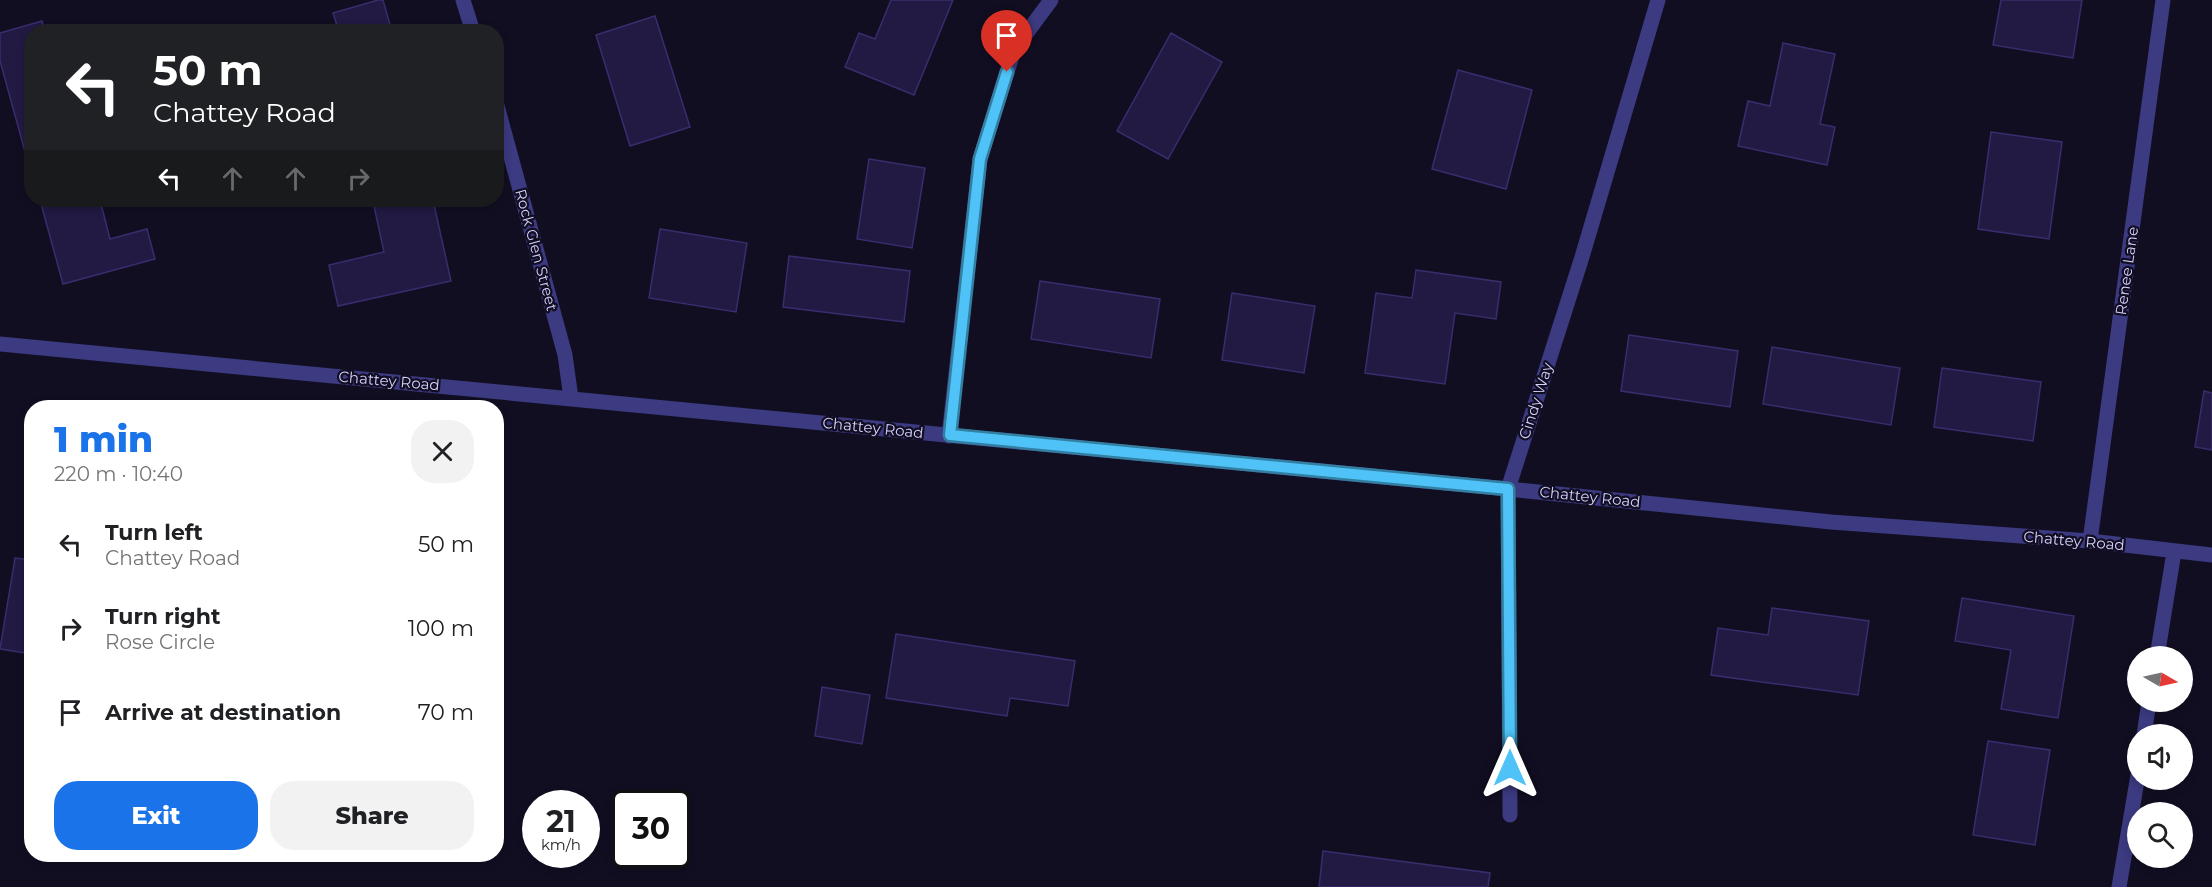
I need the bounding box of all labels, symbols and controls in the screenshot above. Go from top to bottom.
pin [981,10,1032,72]
icon: arrive [990,19,1023,52]
text: 50 m [153,44,262,96]
icon: left [54,48,132,126]
text: Chattey Road [153,96,336,129]
icon: left [153,162,186,195]
icon: ahead [216,162,249,195]
icon: ahead [279,162,312,195]
icon: right [342,162,375,195]
street label: Rock Glen Street [511,187,562,313]
street label: Renee Lane [2111,226,2142,316]
street label: Cindy Way [1514,359,1557,442]
street label: Chattey Road [338,367,440,394]
street label: Chattey Road [822,413,925,442]
text: 1 min [54,417,153,461]
button: close [411,420,474,483]
text: 220 m · 10:40 [54,462,183,486]
street label: Chattey Road [1539,482,1642,511]
text: Turn left [105,519,203,546]
street label: Chattey Road [2023,527,2125,554]
icon: left [54,528,87,561]
text: 50 m [418,531,474,558]
text: Chattey Road [105,546,240,570]
text: Turn right [105,603,220,630]
icon: right [54,612,87,645]
text: 100 m [408,615,474,642]
text: Rose Circle [105,630,215,654]
north arrow [2127,646,2193,712]
map controls [2127,646,2193,868]
icon: arrive [54,696,87,729]
text: Arrive at destination [105,699,341,726]
text: 70 m [418,699,474,726]
button: sound [2127,724,2193,790]
position arrow [1478,736,1542,800]
button: Exit [54,781,258,850]
button: Share [270,781,474,850]
speed limit sign: 30 [612,790,690,868]
button: search [2127,802,2193,868]
text: 21 [546,803,576,840]
text: km/h [541,835,581,854]

